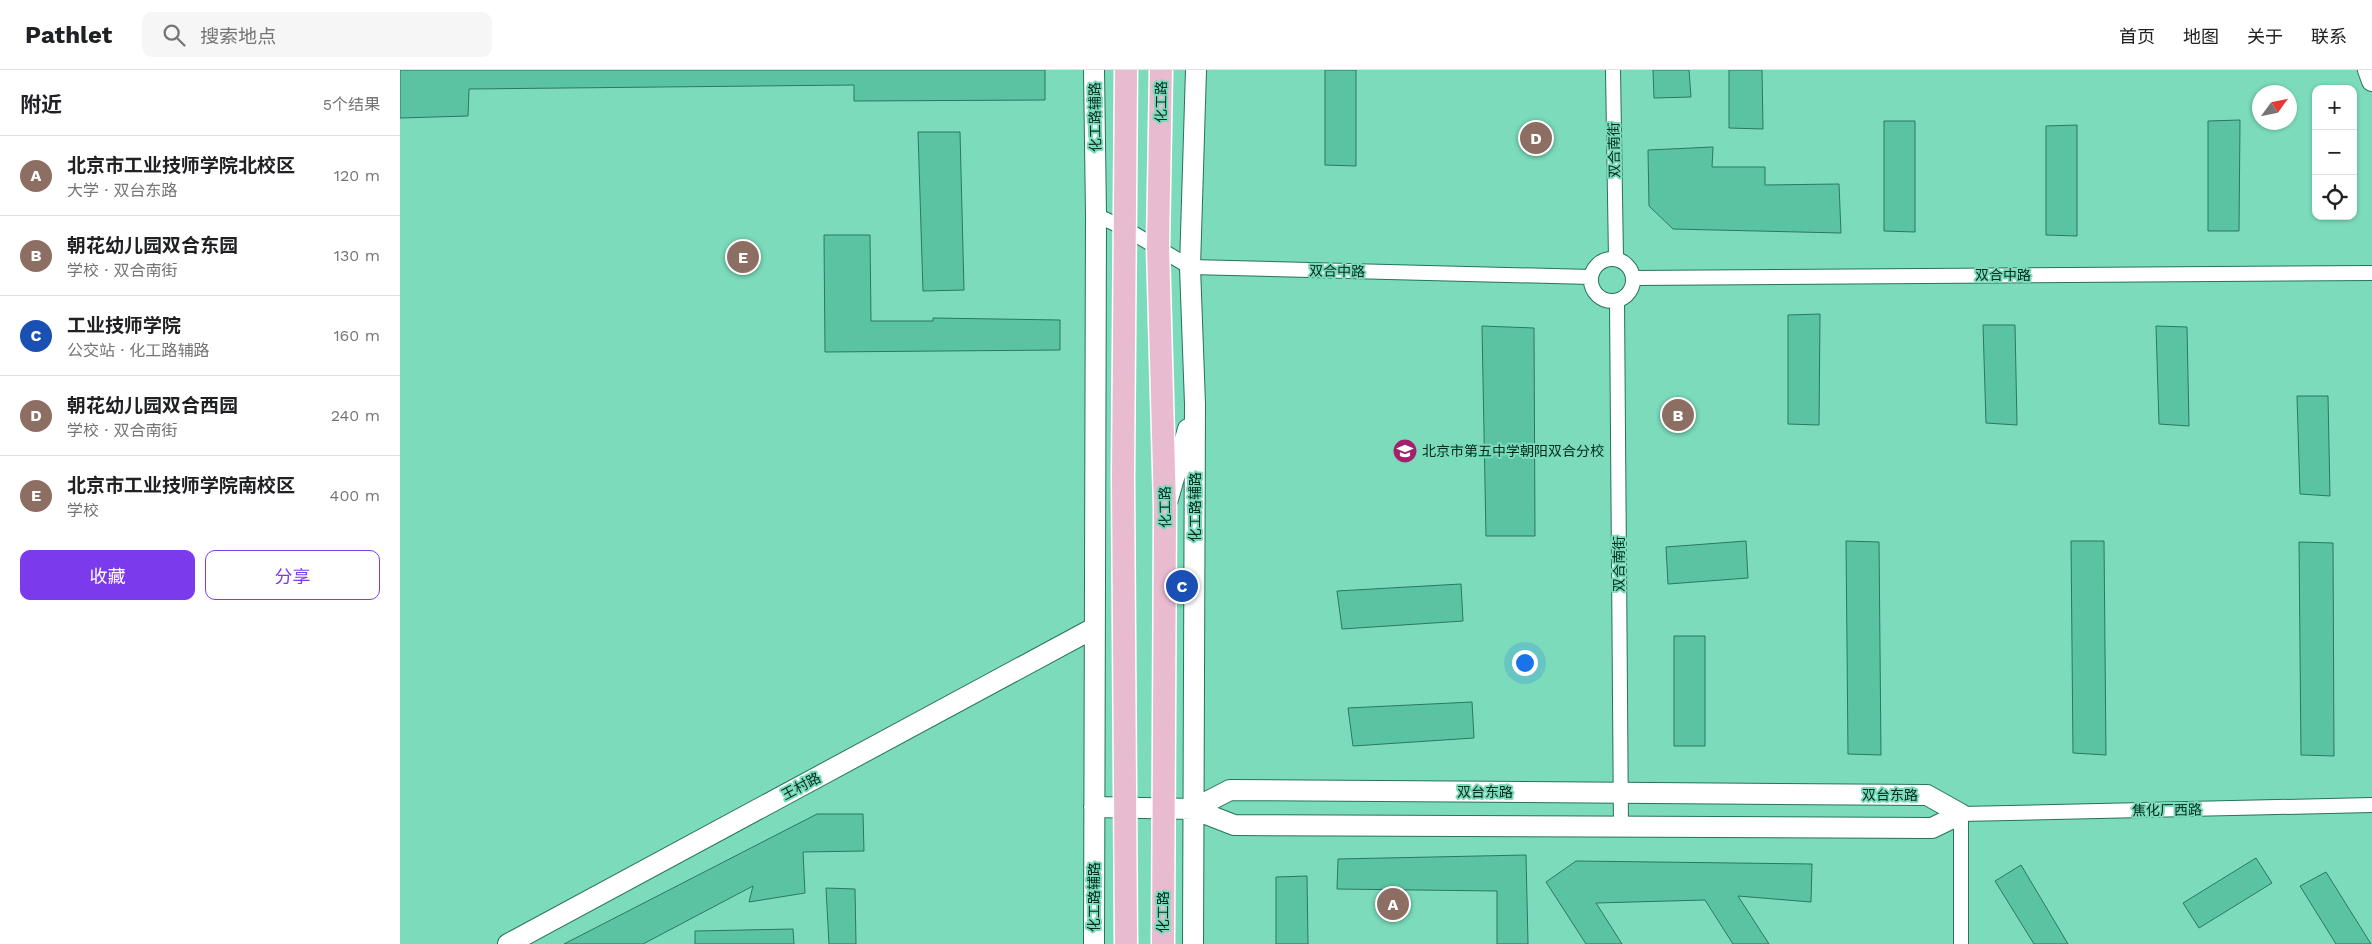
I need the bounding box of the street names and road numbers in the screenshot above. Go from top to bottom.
street label: 化工路 [1153,81,1169,123]
street label: 化工路辅路 [1086,82,1104,152]
street label: 双合南街 [1606,122,1622,178]
street label: 双合中路 [1309,263,1365,279]
street label: 双合中路 [1975,267,2031,283]
street label: 化工路辅路 [1187,472,1203,542]
street label: 化工路 [1157,486,1173,528]
street label: 双合南街 [1611,536,1627,592]
street label: 王村路 [779,769,823,803]
street label: 双台东路 [1457,784,1513,800]
street label: 双台东路 [1862,787,1918,803]
street label: 焦化厂西路 [2132,801,2202,819]
street label: 化工路辅路 [1086,862,1102,932]
street label: 化工路 [1155,891,1171,933]

